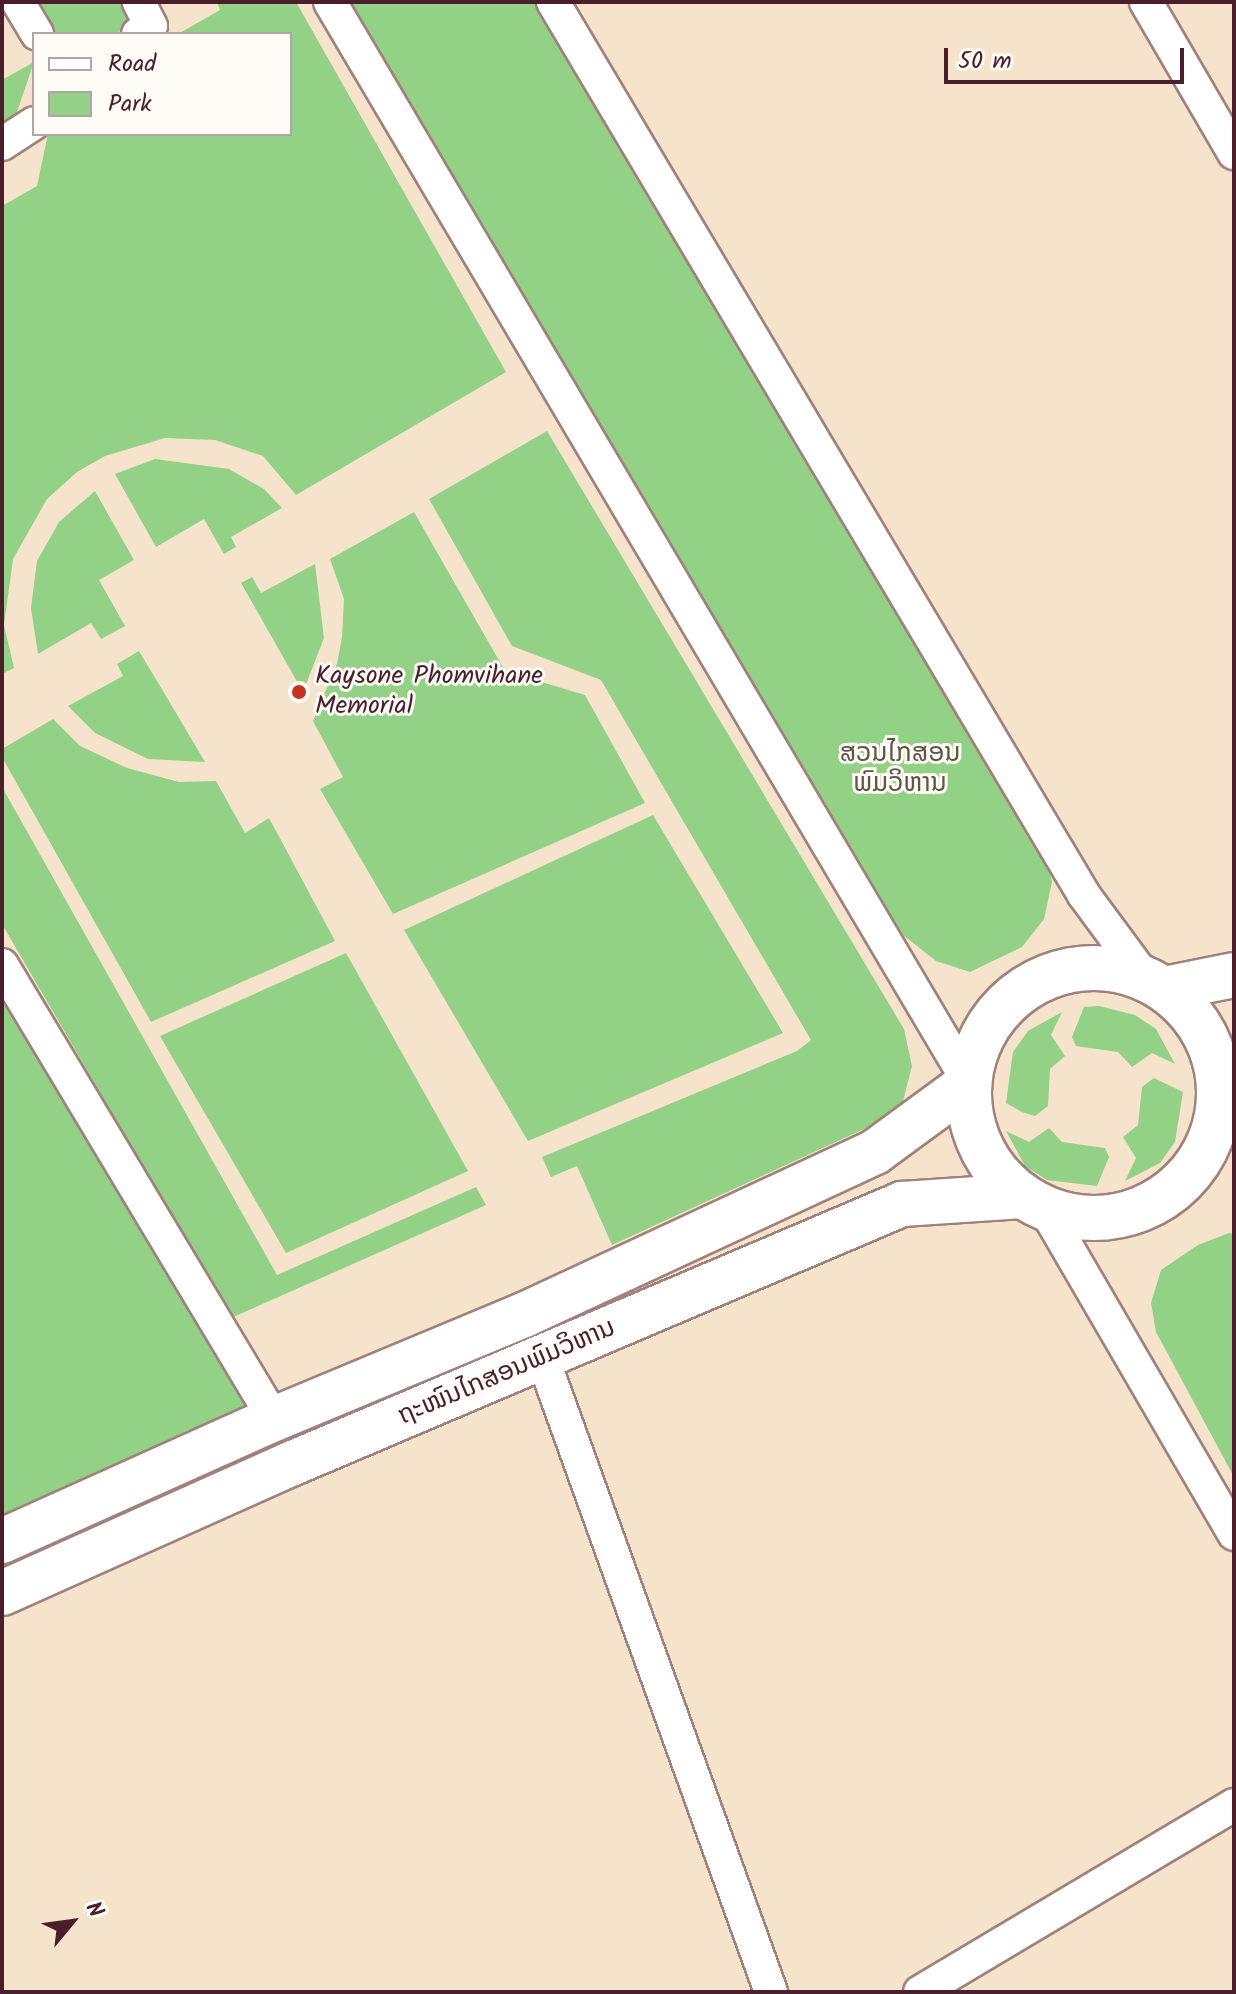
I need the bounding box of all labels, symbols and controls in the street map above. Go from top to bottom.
legend [32,32,292,136]
scale bar [948,32,1188,82]
text: 50 m [958,42,1012,81]
text: Road [108,45,156,84]
text: Park [108,85,152,124]
place label: Kaysone Phomvihane Memorial [315,661,543,722]
marker: Kaysone Phomvihane Memorial [290,683,308,701]
park label: ສວນໄກສອນ ພົມວິຫານ [840,739,960,800]
street label: ຖະໜົນໄກສອນພົມວິຫານ [394,1313,620,1433]
north arrow [32,1882,112,1962]
text: N [75,1896,112,1925]

